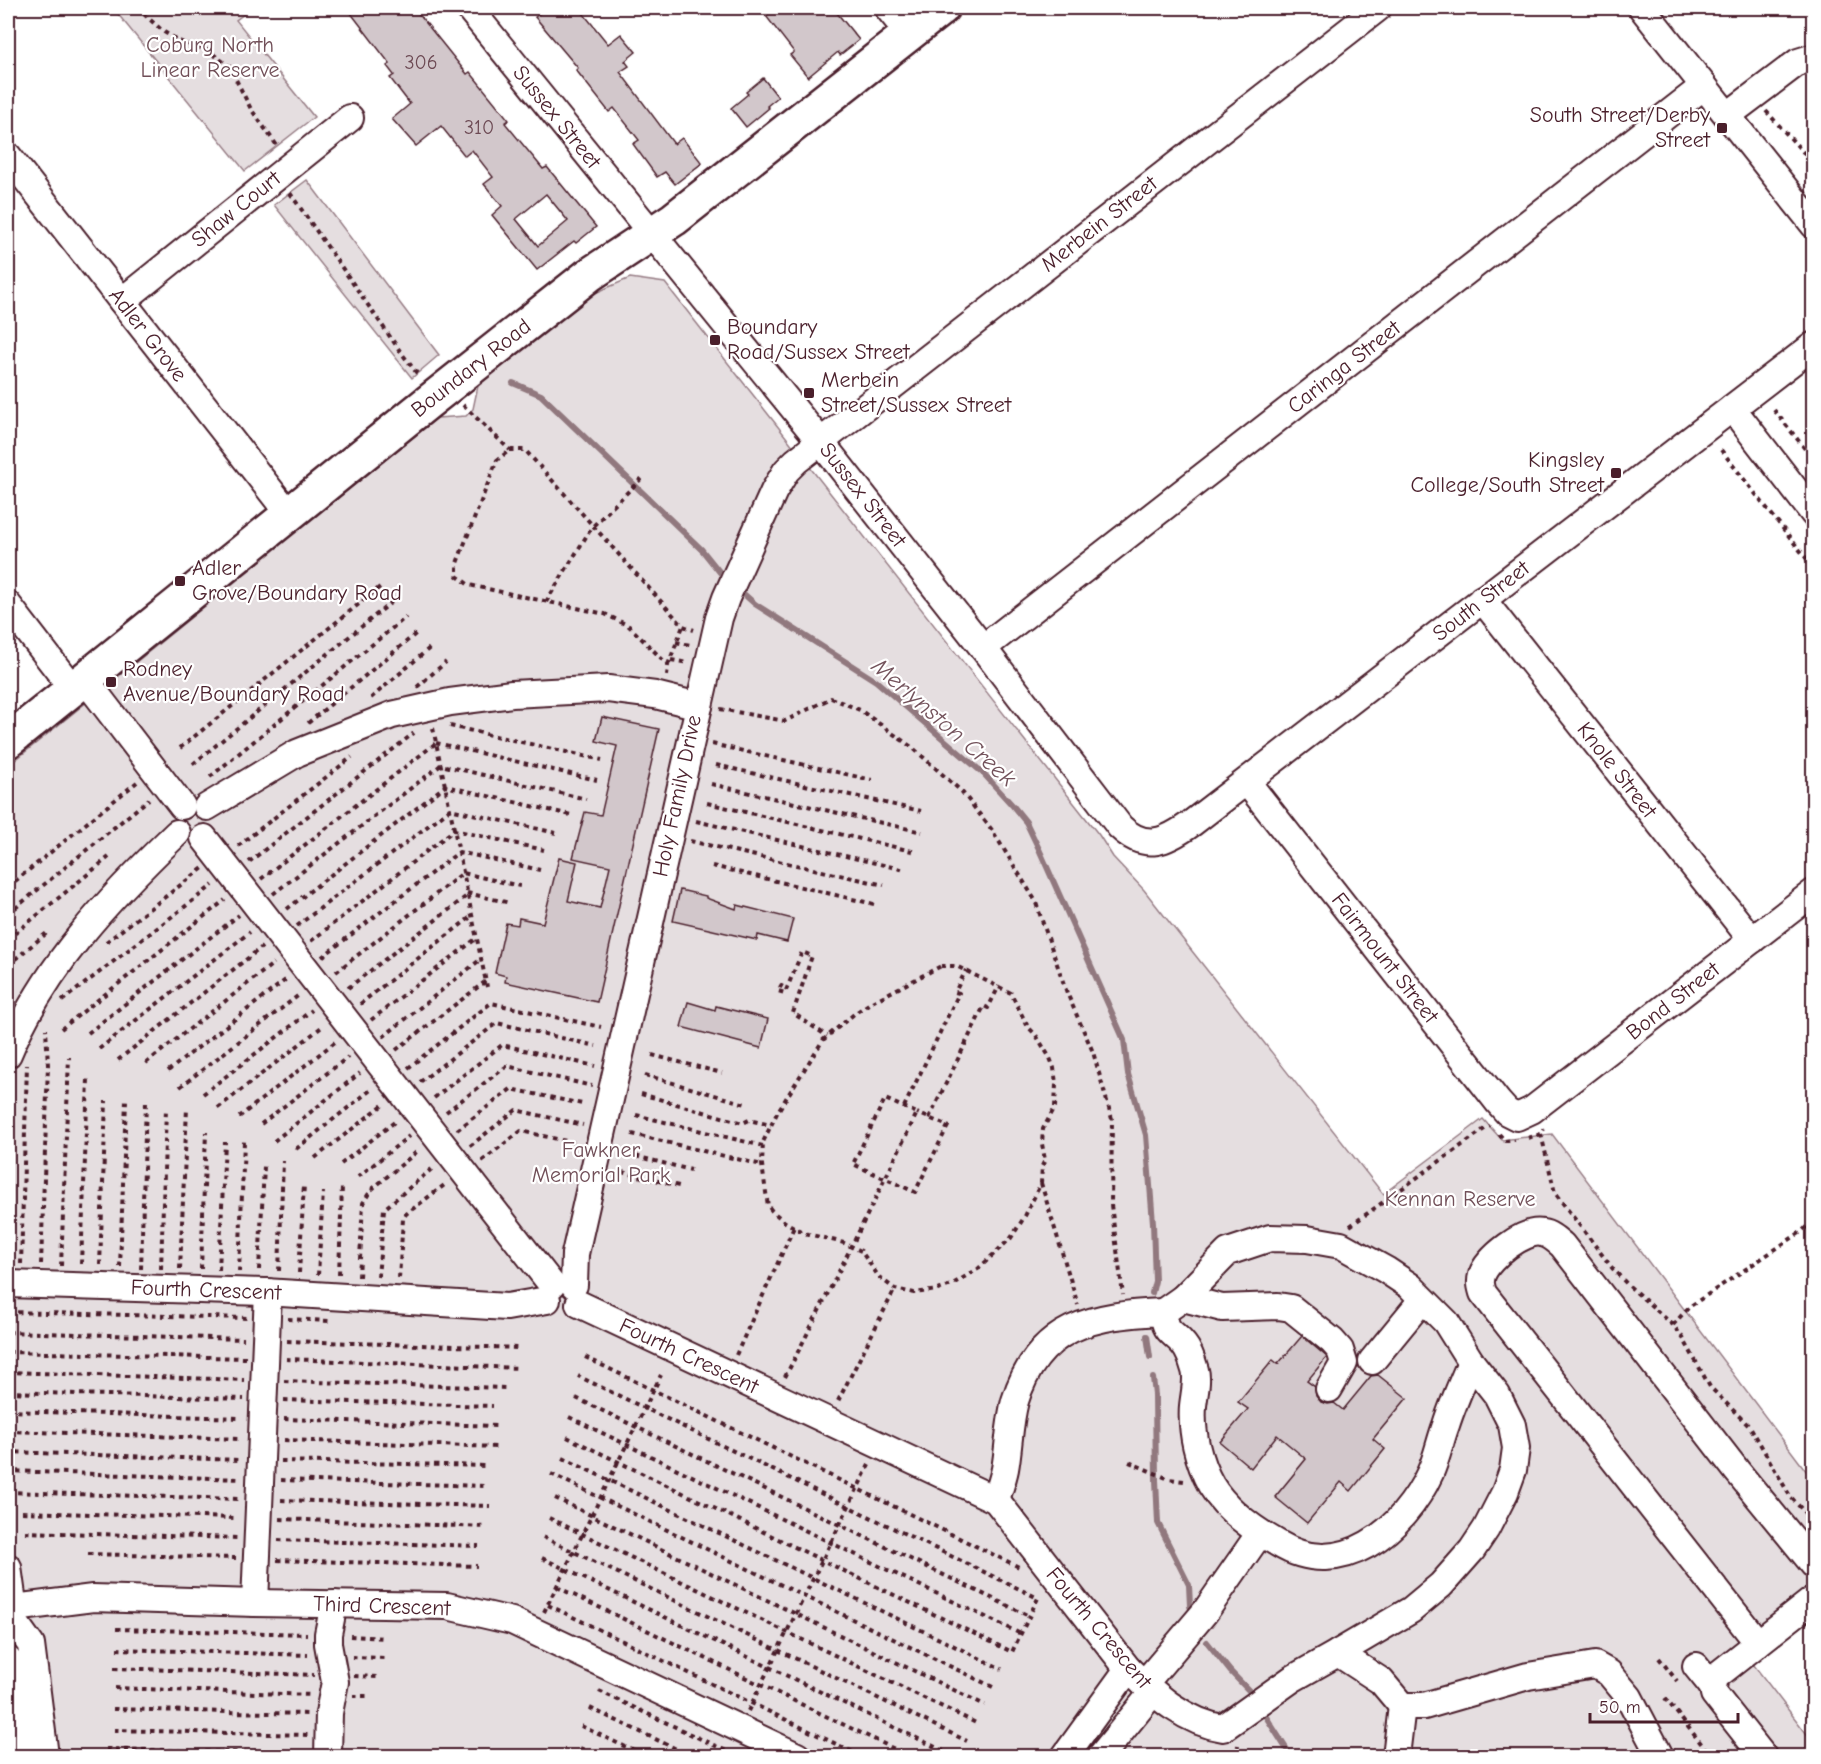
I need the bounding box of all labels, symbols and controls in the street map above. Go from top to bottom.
park label: Coburg North Linear Reserve [140,32,280,83]
house number: 306 [404,51,438,74]
street label: Sussex Street [507,60,607,174]
place label: South Street/Derby Street [1530,102,1711,153]
house number: 310 [464,116,494,139]
marker: South Street/Derby Street [1715,121,1729,135]
street label: Shaw Court [186,165,286,253]
street label: Merbein Street [1036,170,1163,278]
street label: Adler Grove [103,283,193,387]
street label: Boundary Road [406,313,536,423]
place label: Boundary Road/Sussex Street [727,314,910,365]
street label: Caringa Street [1282,314,1406,419]
marker: Boundary Road/Sussex Street [708,333,722,347]
place label: Merbein Street/Sussex Street [821,367,1012,418]
marker: Merbein Street/Sussex Street [802,386,816,400]
street label: Sussex Street [814,438,912,553]
place label: Kingsley College/South Street [1410,447,1605,498]
marker: Kingsley College/South Street [1609,466,1623,480]
place label: Adler Grove/Boundary Road [192,555,402,606]
street label: South Street [1427,555,1535,647]
marker: Adler Grove/Boundary Road [173,574,187,588]
water label: Merlynston Creek [866,651,1022,792]
place label: Rodney Avenue/Boundary Road [123,656,345,707]
marker: Rodney Avenue/Boundary Road [104,675,118,689]
street label: Holy Family Drive [647,713,707,879]
street label: Knole Street [1572,717,1663,824]
street label: Fairmount Street [1326,888,1444,1029]
street label: Bond Street [1621,956,1726,1046]
park label: Fawkner Memorial Park [532,1137,671,1188]
park label: Kennan Reserve [1384,1186,1536,1212]
street label: Fourth Crescent [130,1274,282,1306]
street label: Fourth Crescent [615,1312,763,1400]
street label: Fourth Crescent [1041,1562,1158,1695]
street label: Third Crescent [313,1591,452,1621]
scale bar [1590,1686,1738,1724]
text: 50 m [1599,1697,1641,1718]

